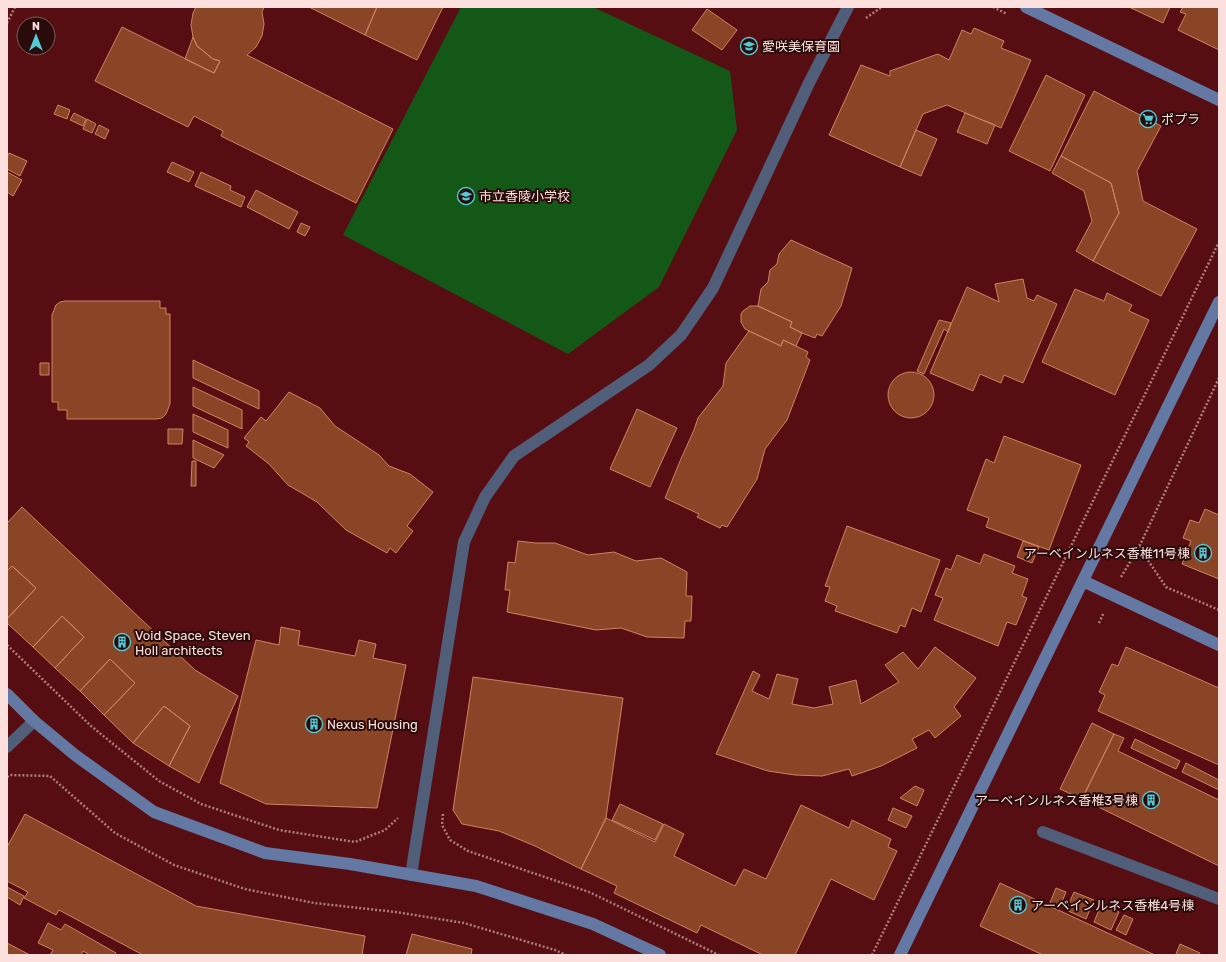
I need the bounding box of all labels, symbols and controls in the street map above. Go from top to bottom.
north arrow [16,16,56,56]
text: N [32,20,40,33]
school or university icon: 愛咲美保育園 [739,36,759,56]
place label: 愛咲美保育園 [762,39,840,54]
supermarket icon: ポプラ [1138,109,1158,129]
place label: ポプラ [1161,112,1200,127]
school or university icon: 市立香陵小学校 [456,186,476,206]
place label: 市立香陵小学校 [479,189,570,204]
building icon: アーベインルネス香椎11号棟 [1193,543,1213,563]
place label: アーベインルネス香椎11号棟 [1024,546,1190,561]
place label: Void Space, Steven Holl architects [135,628,251,658]
building icon: Void Space, Steven Holl architects [112,632,132,652]
building icon: Nexus Housing [304,714,324,734]
place label: Nexus Housing [327,717,418,733]
building icon: アーベインルネス香椎3号棟 [1141,790,1161,810]
place label: アーベインルネス香椎3号棟 [975,793,1138,808]
building icon: アーベインルネス香椎4号棟 [1008,895,1028,915]
place label: アーベインルネス香椎4号棟 [1031,898,1194,913]

